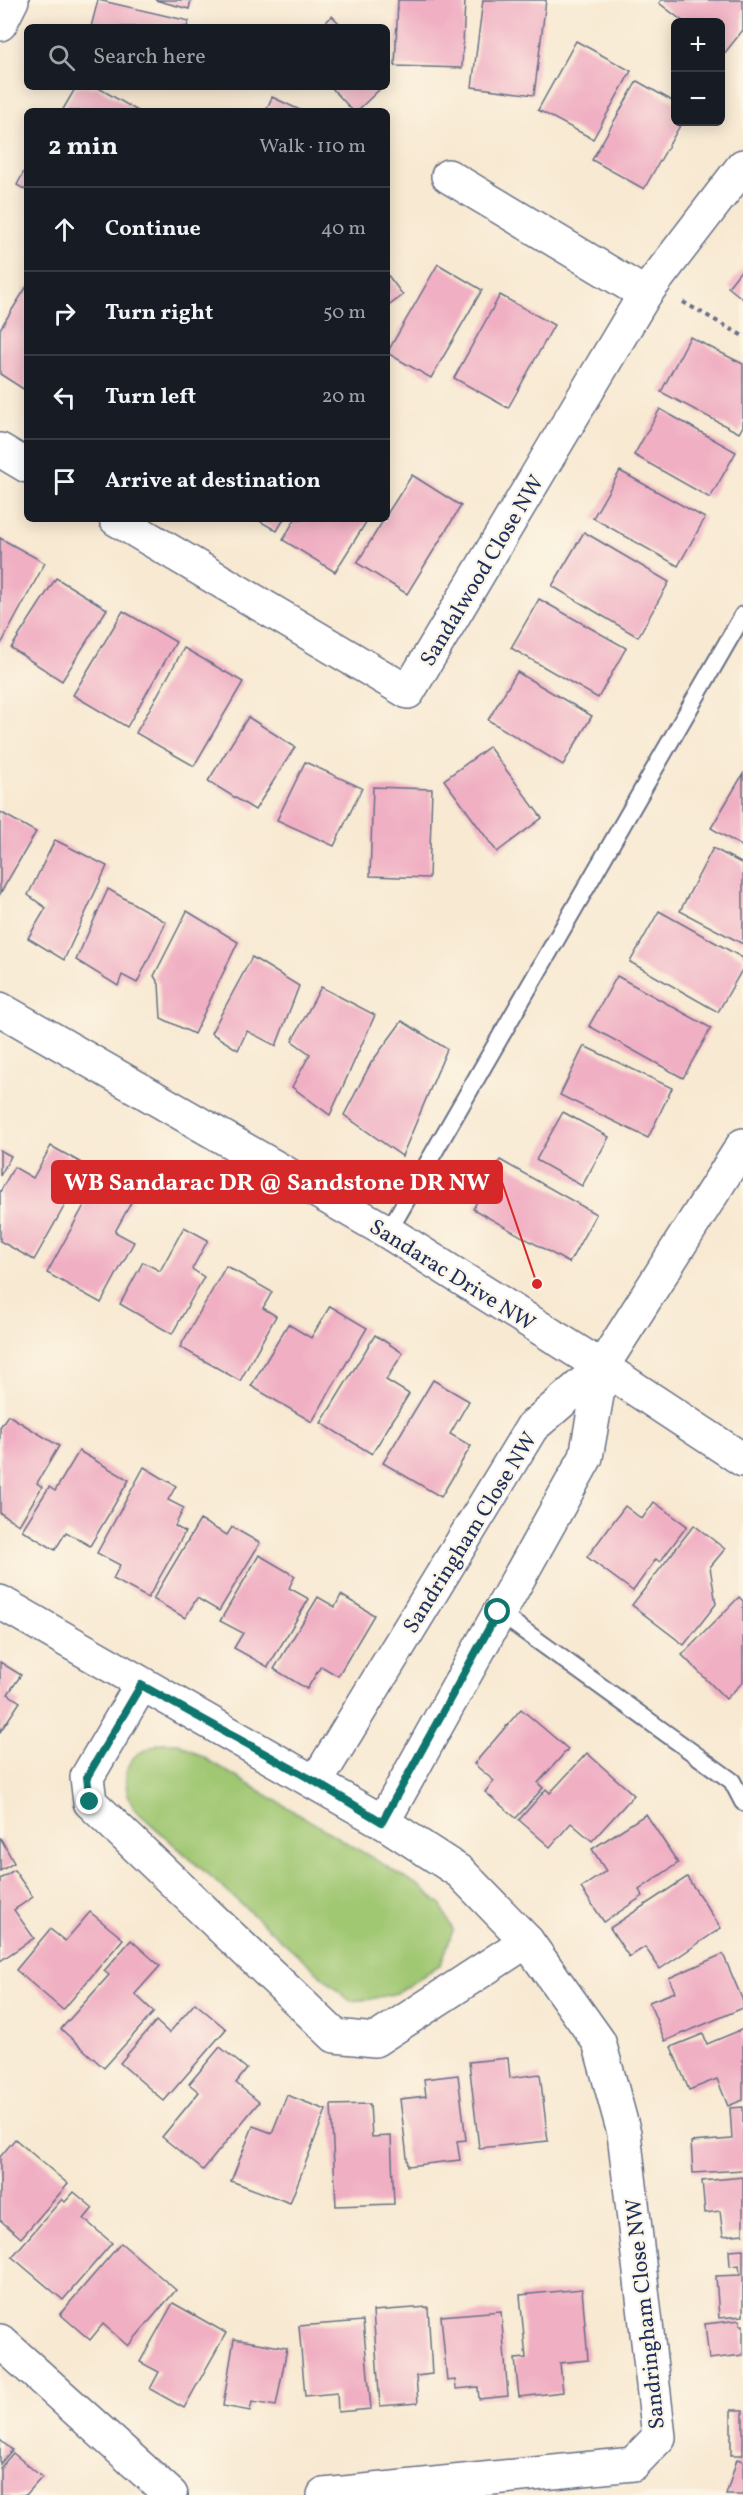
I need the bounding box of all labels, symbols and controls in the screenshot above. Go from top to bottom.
map controls [671,18,725,126]
button: + [671,18,725,72]
search box [24,24,390,90]
icon: search [45,41,78,74]
text: Search here [93,42,206,73]
button: − [671,72,725,126]
text: 2 min [48,129,118,165]
text: Walk · 110 m [259,133,366,161]
icon: ahead [48,213,81,246]
text: Continue [105,214,201,245]
text: 40 m [321,215,366,243]
icon: right [48,297,81,330]
text: Turn right [105,298,213,329]
text: 50 m [323,299,366,327]
icon: left [48,381,81,414]
text: Turn left [105,382,196,413]
text: 20 m [322,383,366,411]
icon: arrive [48,465,81,498]
text: Arrive at destination [105,466,321,497]
street label: Sandalwood Close NW [414,470,553,673]
callout: WB Sandarac DR @ Sandstone DR NW [52,1161,502,1203]
text: WB Sandarac DR @ Sandstone DR NW [64,1167,490,1201]
street label: Sandarac Drive NW [363,1212,541,1340]
street label: Sandringham Close NW [396,1427,546,1640]
route start [484,1598,510,1624]
route end [76,1788,102,1814]
street label: Sandringham Close NW [619,2197,674,2431]

